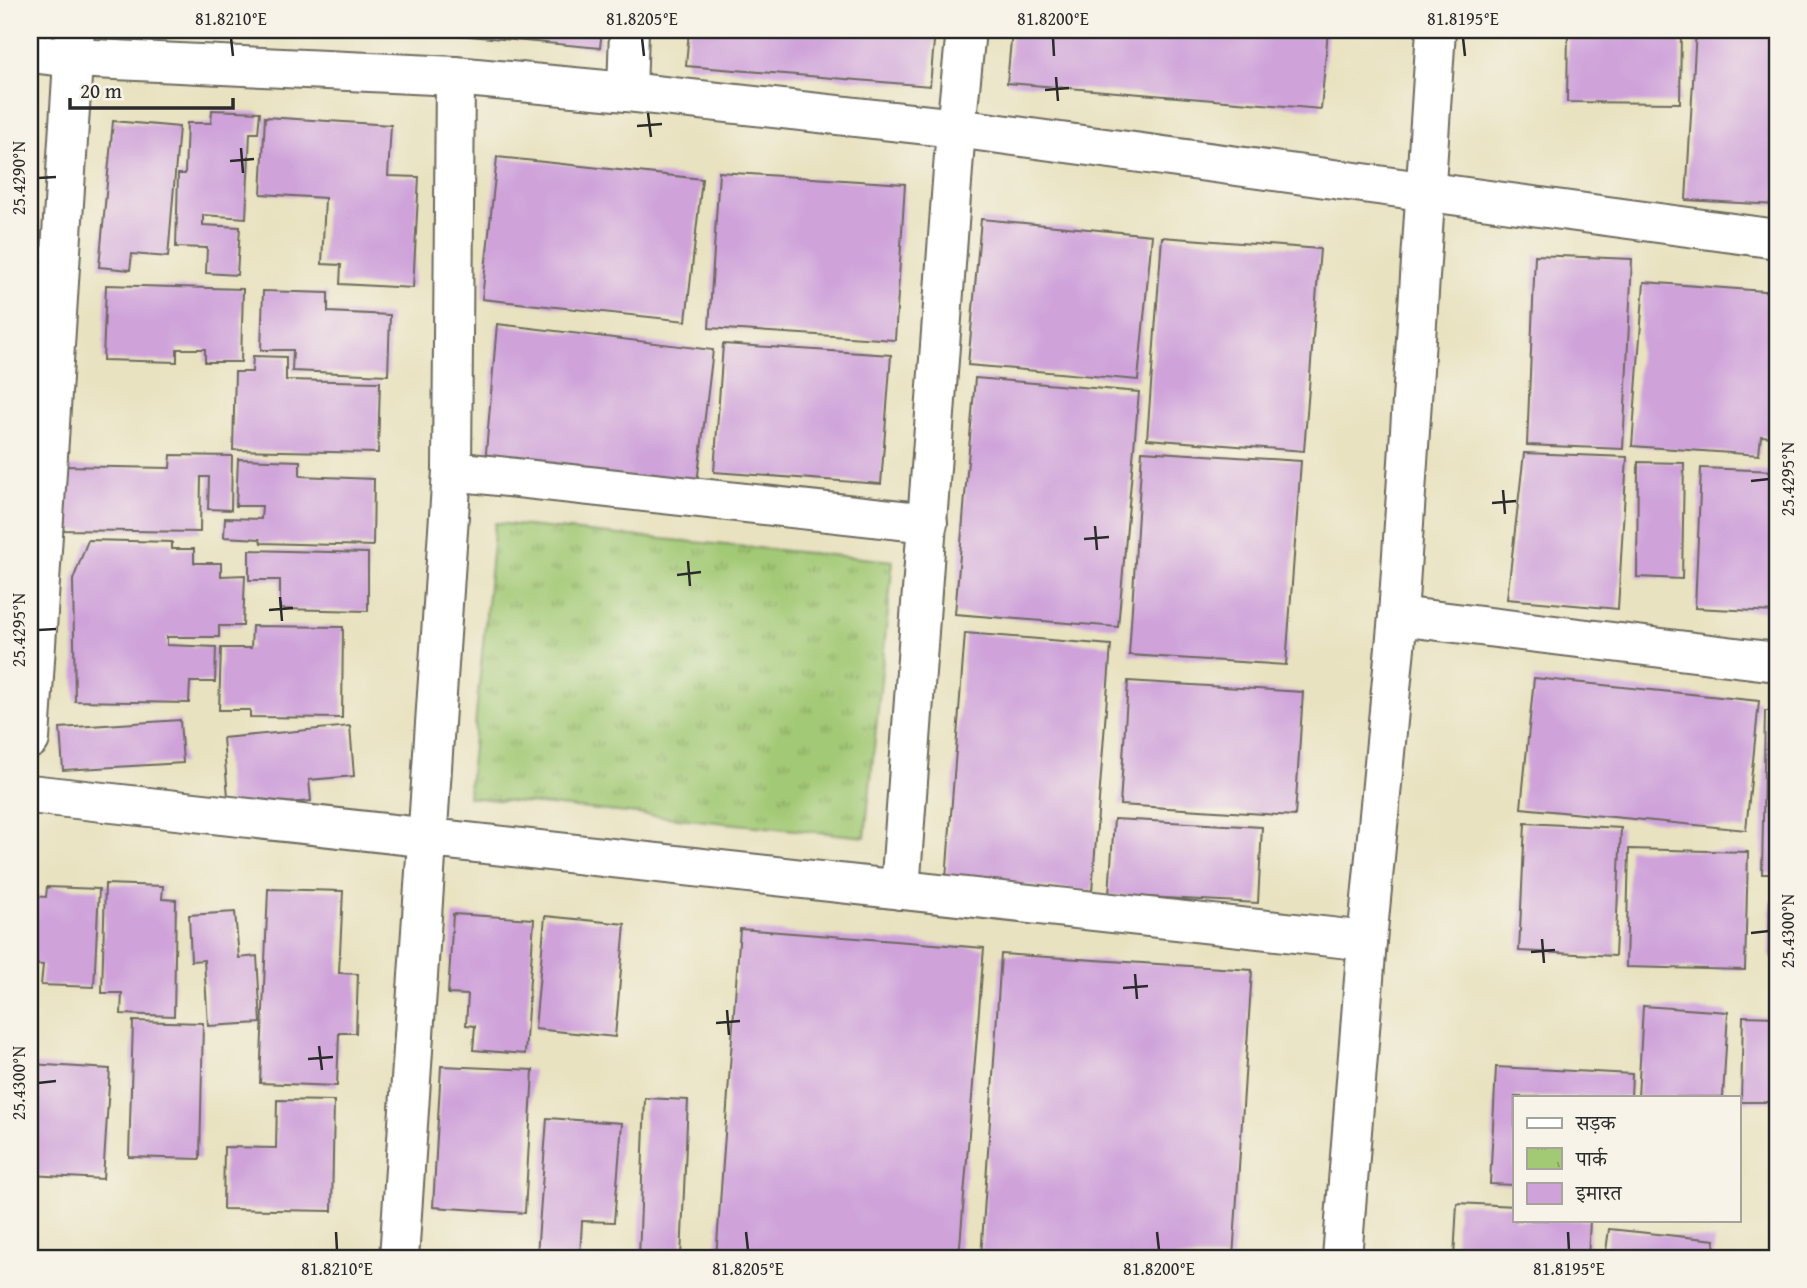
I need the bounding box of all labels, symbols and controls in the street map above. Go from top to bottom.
text: 81.8210°E [195,5,267,32]
text: 81.8205°E [606,5,678,32]
text: 81.8200°E [1017,5,1089,32]
text: 81.8195°E [1427,5,1499,32]
scale bar [70,66,233,110]
text: 20 m [80,75,122,106]
text: 25.4290°N [5,140,32,215]
text: 25.4295°N [1774,441,1801,516]
text: 25.4295°N [5,592,32,667]
text: 25.4300°N [1774,893,1801,968]
text: 25.4300°N [5,1045,32,1120]
legend [1513,1096,1741,1222]
text: सड़क [1575,1107,1616,1138]
text: पार्क [1575,1143,1608,1174]
text: इमारत [1575,1177,1623,1208]
text: 81.8210°E [301,1255,373,1282]
text: 81.8205°E [712,1255,784,1282]
text: 81.8200°E [1123,1255,1195,1282]
text: 81.8195°E [1533,1255,1605,1282]

